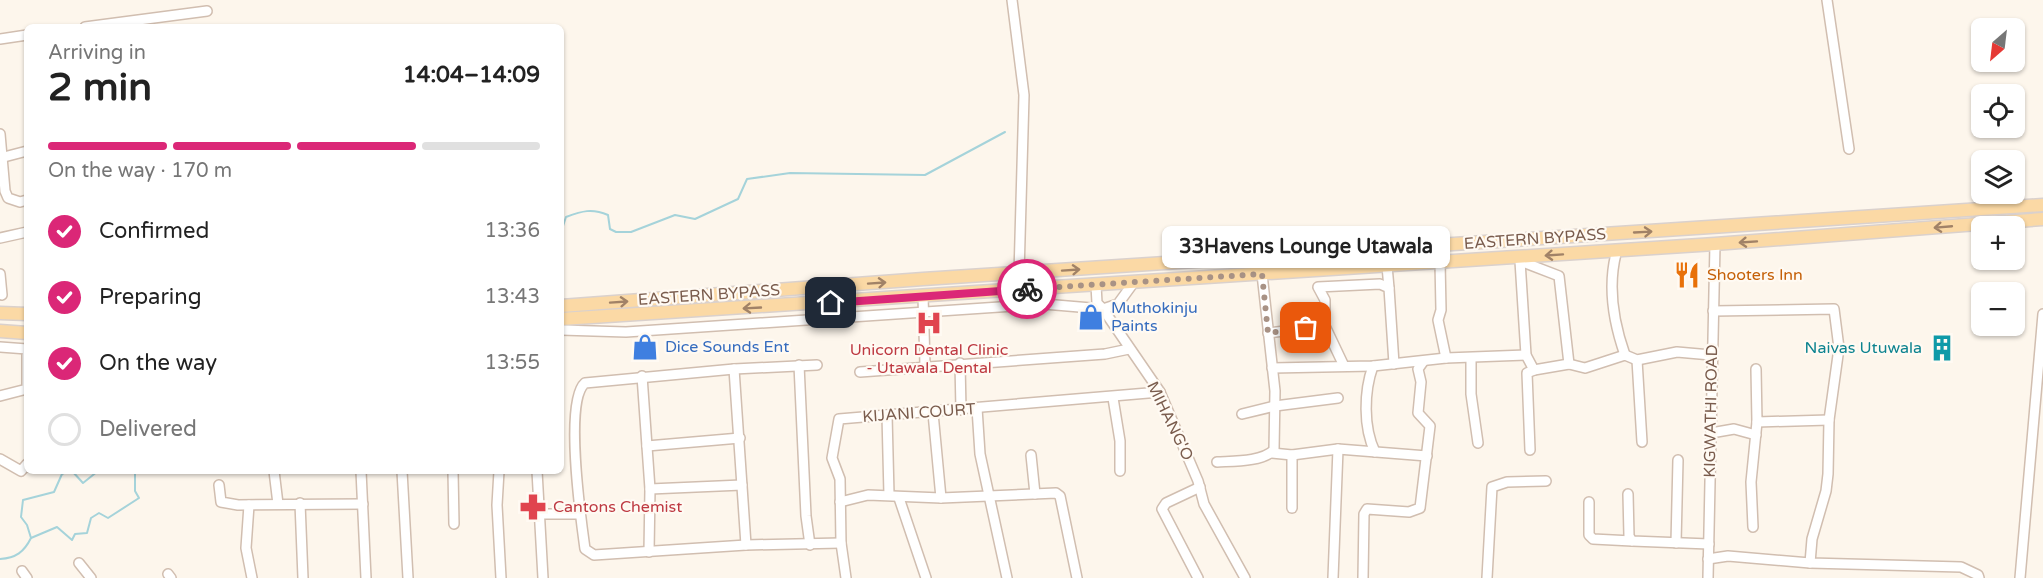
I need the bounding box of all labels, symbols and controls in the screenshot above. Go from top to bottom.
north arrow [1971,18,2025,72]
map controls [1971,18,2025,336]
text: Arriving in [48,41,146,65]
text: 14:04–14:09 [403,62,540,88]
text: 2 min [48,64,152,111]
button: locate [1971,84,2025,138]
button: layers [1971,150,2025,204]
text: On the way · 170 m [48,159,232,183]
icon: check [48,215,81,248]
button: + [1971,216,2025,270]
text: Confirmed [99,218,209,244]
text: 13:36 [485,219,540,243]
one-way arrow [1933,222,1953,233]
street label: EASTERN BYPASS [1463,224,1607,254]
callout: 33Havens Lounge Utawala [1162,226,1450,268]
one-way arrow [1632,226,1652,237]
text: 33Havens Lounge Utawala [1179,235,1433,259]
one-way arrow [1739,236,1759,247]
one-way arrow [1544,249,1564,260]
courier [997,259,1057,319]
restaurant icon: Shooters Inn [1672,260,1702,290]
one-way arrow [1061,264,1081,275]
place label: Shooters Inn [1707,265,1803,285]
icon: bike [1011,273,1044,306]
pin [805,277,856,328]
one-way arrow [866,277,886,288]
street label: EASTERN BYPASS [637,280,781,310]
icon: check [48,281,81,314]
button: − [1971,282,2025,336]
text: Preparing [99,284,202,310]
text: 13:43 [485,285,540,309]
icon: home [814,286,847,319]
one-way arrow [609,296,629,307]
place label: Muthokinju Paints [1111,298,1198,336]
shop icon: Muthokinju Paints [1076,302,1106,332]
pin [1280,302,1331,353]
one-way arrow [742,303,762,314]
hospital icon: Unicorn Dental Clinic - Utawala Dental [914,308,944,338]
icon: bag [1289,311,1322,344]
shop icon: Dice Sounds Ent [630,332,660,362]
building icon: Naivas Utuwala [1927,333,1957,363]
place label: Dice Sounds Ent [665,337,789,357]
place label: Naivas Utuwala [1805,338,1922,358]
place label: Unicorn Dental Clinic - Utawala Dental [850,340,1008,378]
street label: KIGWATHI ROAD [1700,344,1722,478]
icon: check [48,347,81,380]
text: On the way [99,350,217,376]
text: 13:55 [485,351,540,375]
street label: MIHANG'O [1142,378,1198,464]
street label: KIJANI COURT [862,399,976,427]
text: Delivered [99,416,197,442]
pharmacy icon: Cantons Chemist [518,492,548,522]
place label: Cantons Chemist [553,497,682,517]

